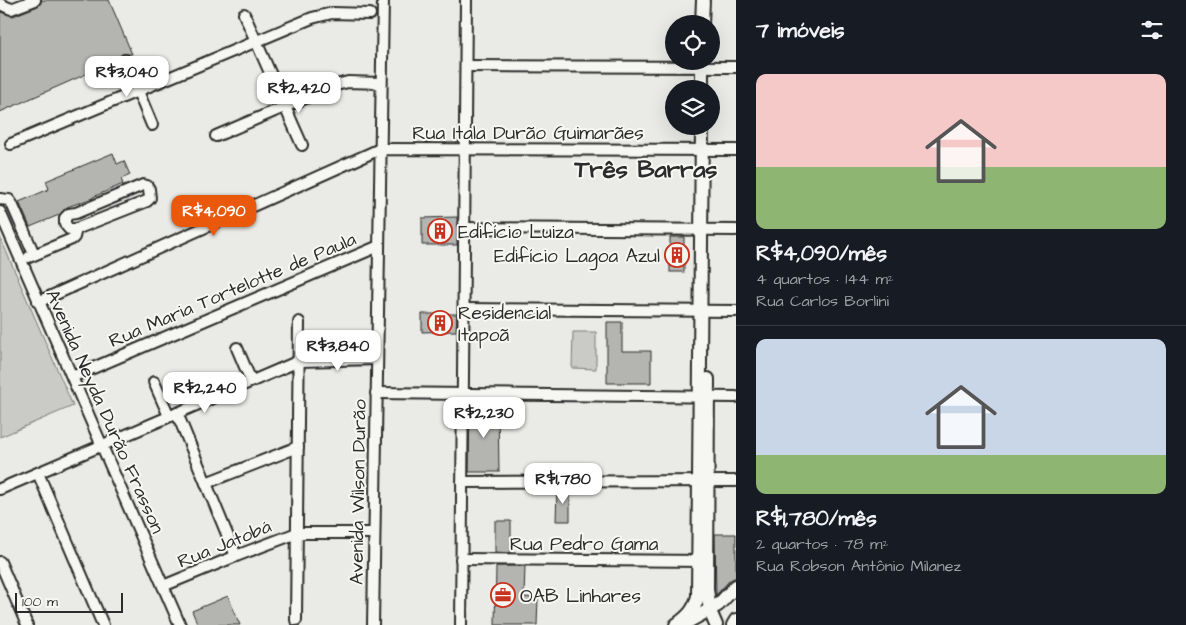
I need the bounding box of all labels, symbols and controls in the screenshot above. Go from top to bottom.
map controls [665,15,720,135]
button: locate [665,15,720,70]
text: 7 imóveis [756,16,845,45]
icon: filters [1138,16,1166,44]
pin: R$3,040 [81,56,173,98]
text: R$3,040 [96,61,158,83]
pin: R$2,420 [253,72,345,114]
text: R$2,420 [268,77,330,99]
button: layers [665,80,720,135]
icon: home [916,106,1006,196]
street label: Rua Itala Durão Guimarães [412,120,644,147]
district label: Três Barras [574,153,717,187]
pin: R$4,090 [168,194,260,237]
text: R$4,090 [182,200,246,222]
building icon: Edifício Luiza [427,218,453,244]
place label: Edifício Luiza [458,219,574,246]
street label: Rua Maria Tortelotte de Paula [105,226,361,355]
text: R$4,090/mês [756,239,887,268]
building icon: Edifício Lagoa Azul [664,242,690,268]
place label: Edifício Lagoa Azul [494,243,660,271]
text: 4 quartos · 144 m² [756,268,894,290]
street label: Avenida Neyda Durão Frasson [38,285,171,538]
text: Rua Carlos Borlini [756,290,889,312]
place label: Residencial Itapoã [458,300,551,349]
building icon: Residencial Itapoã [427,310,453,336]
pin: R$3,840 [292,330,384,372]
text: R$3,840 [307,335,369,357]
pin: R$2,240 [159,372,251,414]
icon: home [916,372,1006,462]
text: R$2,240 [174,377,236,399]
pin: R$2,230 [438,396,530,439]
street label: Avenida Wilson Durão [343,399,374,585]
text: R$2,230 [454,402,514,424]
pin: R$1,780 [517,462,609,505]
text: R$1,780 [535,468,591,490]
text: R$1,780/mês [756,504,877,533]
street label: Rua Jatobá [174,513,276,575]
street label: Rua Pedro Gama [510,531,659,558]
text: 2 quartos · 78 m² [756,533,889,555]
text: Rua Robson Antônio Milanez [756,555,961,577]
office icon: OAB Linhares [490,582,516,608]
place label: OAB Linhares [520,583,641,610]
scale bar [15,590,122,613]
text: 100 m [22,592,58,612]

